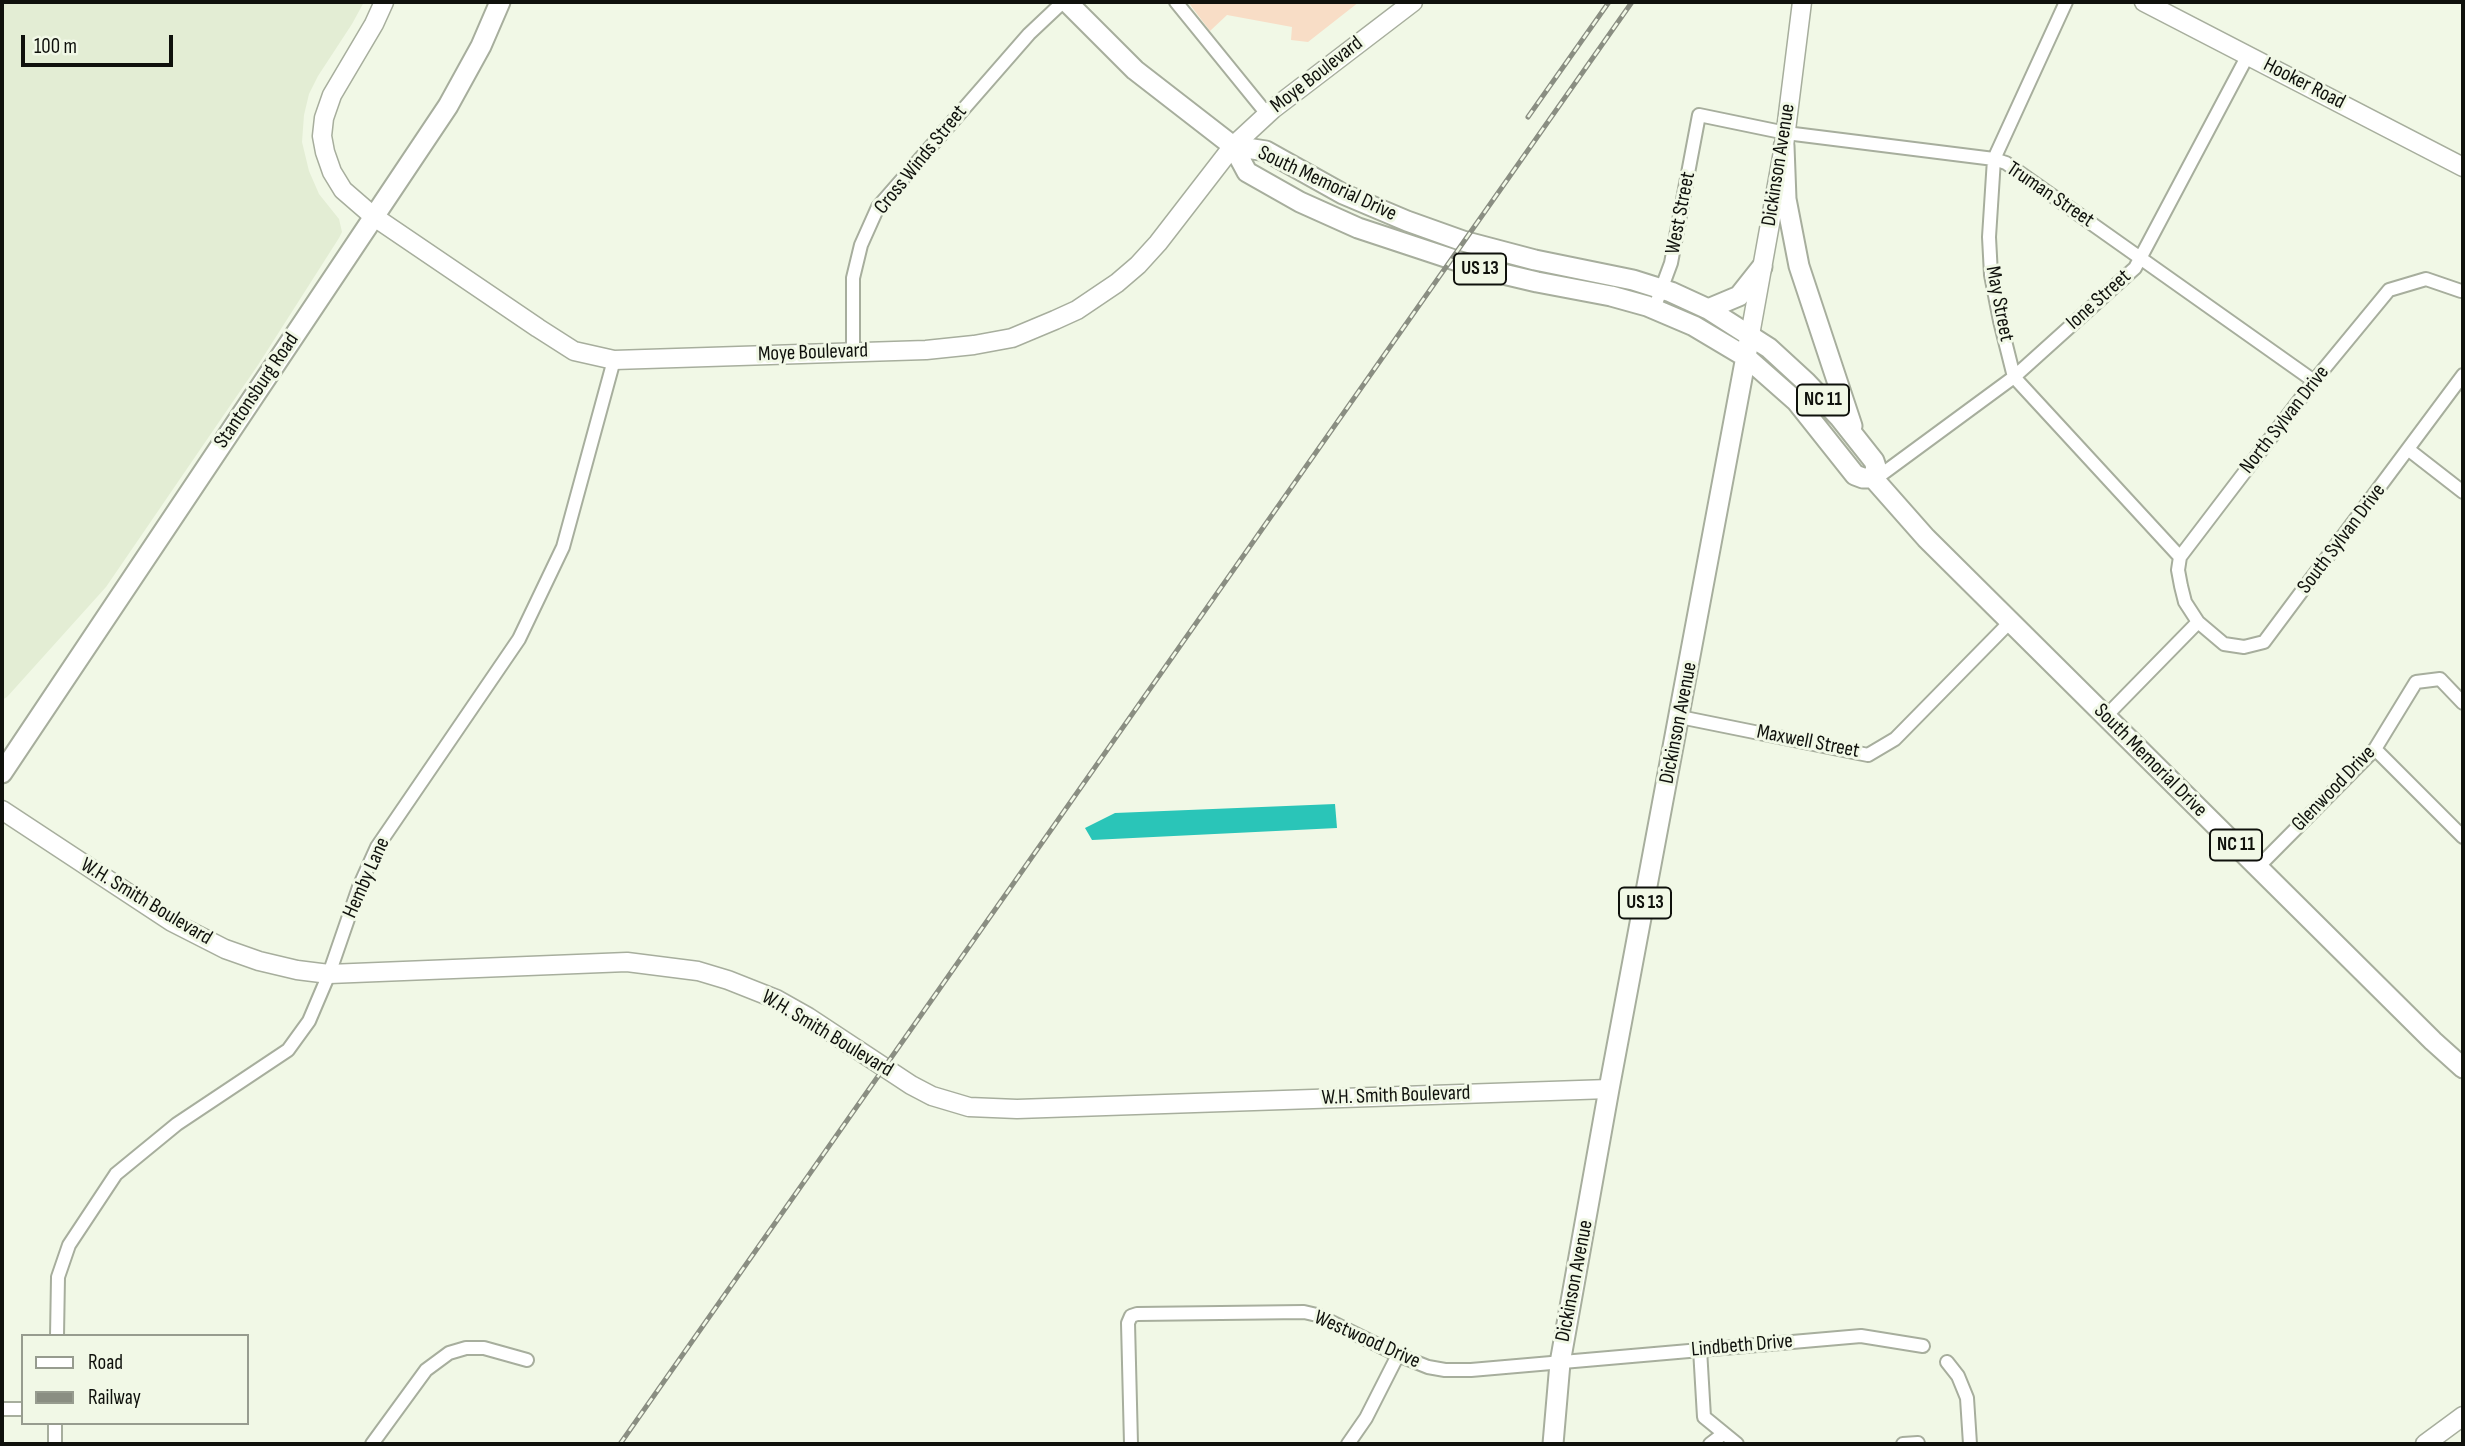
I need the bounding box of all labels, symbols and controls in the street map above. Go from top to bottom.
scale bar [24,21,177,65]
street label: Moye Boulevard [1266,31,1368,119]
text: 100 m [34,34,77,59]
street label: Hooker Road [2259,53,2349,115]
street label: Cross Winds Street [869,100,973,220]
street label: Dickinson Avenue [1757,102,1801,228]
street label: South Memorial Drive [1254,141,1400,227]
street label: Truman Street [2002,157,2098,233]
street label: West Street [1661,170,1701,256]
road number: US 13 [1454,254,1506,284]
street label: May Street [1979,264,2019,344]
street label: Ione Street [2062,265,2136,335]
street label: Stantonsburg Road [209,329,305,453]
street label: Moye Boulevard [758,338,868,368]
street label: North Sylvan Drive [2235,361,2335,479]
road number: NC 11 [1797,384,1849,416]
street label: South Sylvan Drive [2293,479,2391,599]
street label: Dickinson Avenue [1655,660,1703,786]
street label: South Memorial Drive [2088,699,2212,823]
street label: Maxwell Street [1755,720,1861,764]
street label: Glenwood Drive [2287,741,2381,837]
road number: NC 11 [2210,830,2262,860]
street label: Hemby Lane [338,834,396,922]
street label: W.H. Smith Boulevard [76,853,216,951]
road number: US 13 [1619,888,1671,918]
street label: W.H. Smith Boulevard [757,985,897,1083]
street label: W.H. Smith Boulevard [1321,1081,1471,1111]
street label: Dickinson Avenue [1551,1218,1599,1344]
street label: Westwood Drive [1310,1305,1424,1375]
street label: Lindbeth Drive [1690,1329,1794,1363]
legend [21,1334,248,1425]
text: Road [88,1350,123,1375]
text: Railway [88,1385,141,1410]

